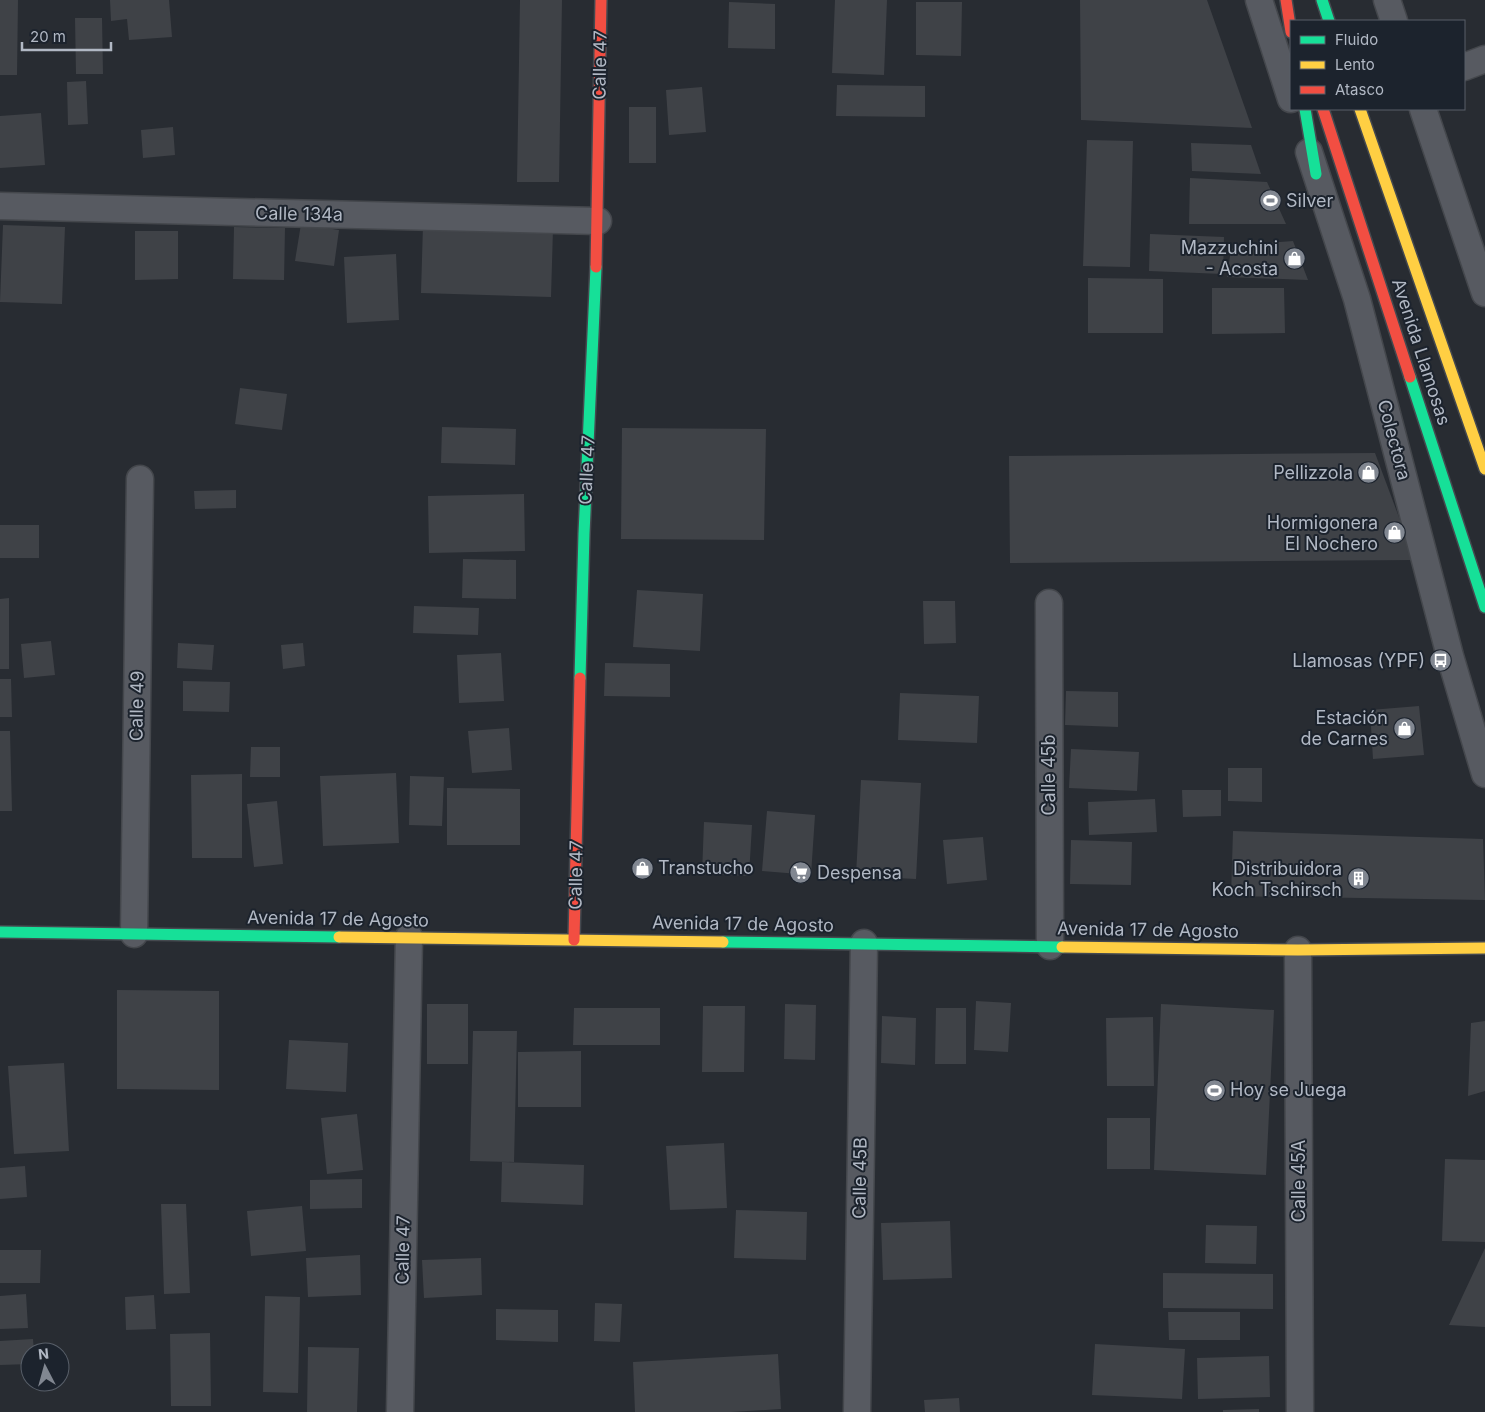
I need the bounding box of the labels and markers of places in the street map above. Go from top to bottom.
sports icon: Silver [1258,189,1282,213]
place label: Silver [1286,190,1334,211]
place label: Mazzuchini - Acosta [1181,237,1278,279]
shop icon: Mazzuchini - Acosta [1282,246,1306,270]
shop icon: Pellizzola [1357,461,1381,485]
place label: Pellizzola [1273,462,1353,483]
place label: Hormigonera El Nochero [1267,512,1378,554]
shop icon: Hormigonera El Nochero [1382,521,1406,545]
bus stop icon: Llamosas (YPF) [1429,649,1453,673]
place label: Llamosas (YPF) [1292,650,1425,671]
place label: Estación de Carnes [1300,707,1388,749]
shop icon: Estación de Carnes [1392,716,1416,740]
shop icon: Transtucho [630,856,654,880]
place label: Transtucho [658,857,754,878]
place label: Distribuidora Koch Tschirsch [1212,858,1342,900]
supermarket icon: Despensa [789,861,813,885]
place label: Despensa [817,862,902,883]
building icon: Distribuidora Koch Tschirsch [1346,867,1370,891]
sports icon: Hoy se Juega [1202,1078,1226,1102]
place label: Hoy se Juega [1230,1079,1347,1100]

